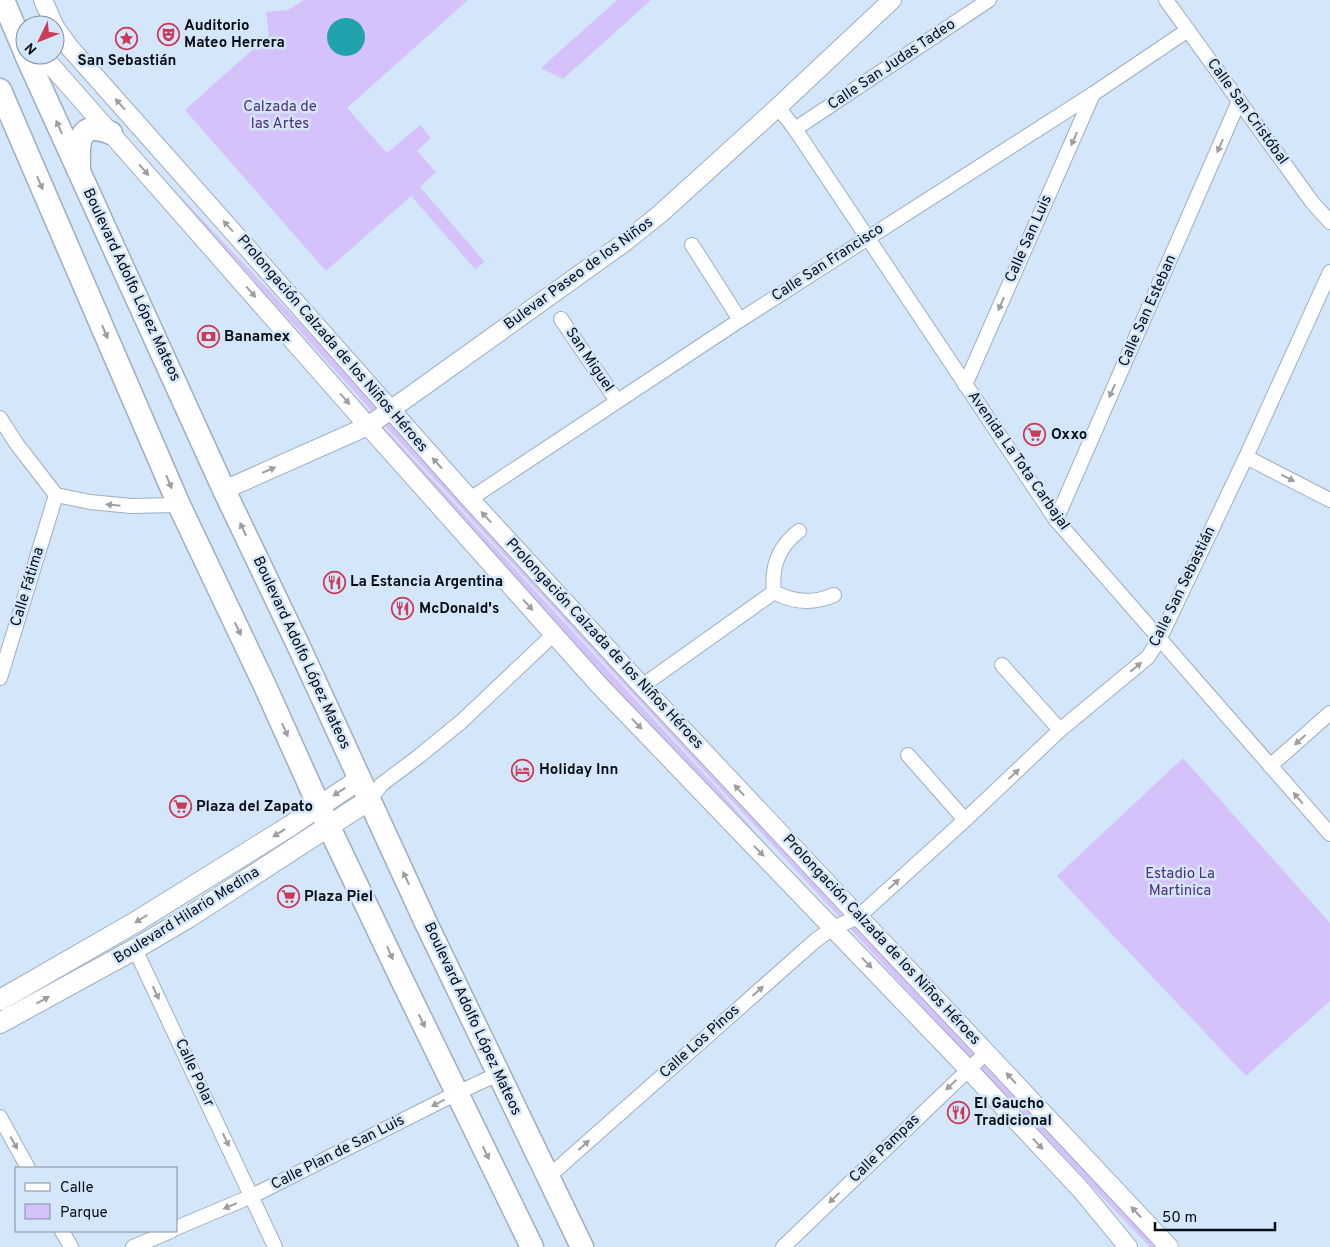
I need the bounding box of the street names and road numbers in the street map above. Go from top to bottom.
street label: Calle San Judas Tadeo [825,15,959,115]
street label: Calle San Cristóbal [1202,55,1292,169]
street label: Boulevard Adolfo López Mateos [78,185,184,385]
street label: Calle San Luis [1001,192,1057,286]
street label: Bulevar Paseo de los Niños [501,213,657,335]
street label: Calle San Francisco [768,220,888,306]
street label: Prolongación Calzada de los Niños Héroes [232,232,432,456]
street label: Calle San Esteban [1115,252,1181,370]
street label: San Miguel [561,324,617,396]
street label: Avenida La Tota Carbajal [963,388,1073,534]
street label: Calle San Sebastián [1146,524,1220,650]
street label: Prolongación Calzada de los Niños Héroes [501,535,707,753]
street label: Calle Fátima [7,545,49,629]
street label: Boulevard Adolfo López Mateos [248,553,354,753]
street label: Prolongación Calzada de los Niños Héroes [778,831,984,1049]
street label: Boulevard Hilario Medina [111,863,263,969]
street label: Boulevard Adolfo López Mateos [419,919,525,1119]
street label: Calle Los Pinos [656,1001,744,1083]
street label: Calle Polar [170,1036,218,1110]
street label: Calle Plan de San Luis [268,1111,408,1195]
street label: Calle Pampas [846,1111,924,1187]

